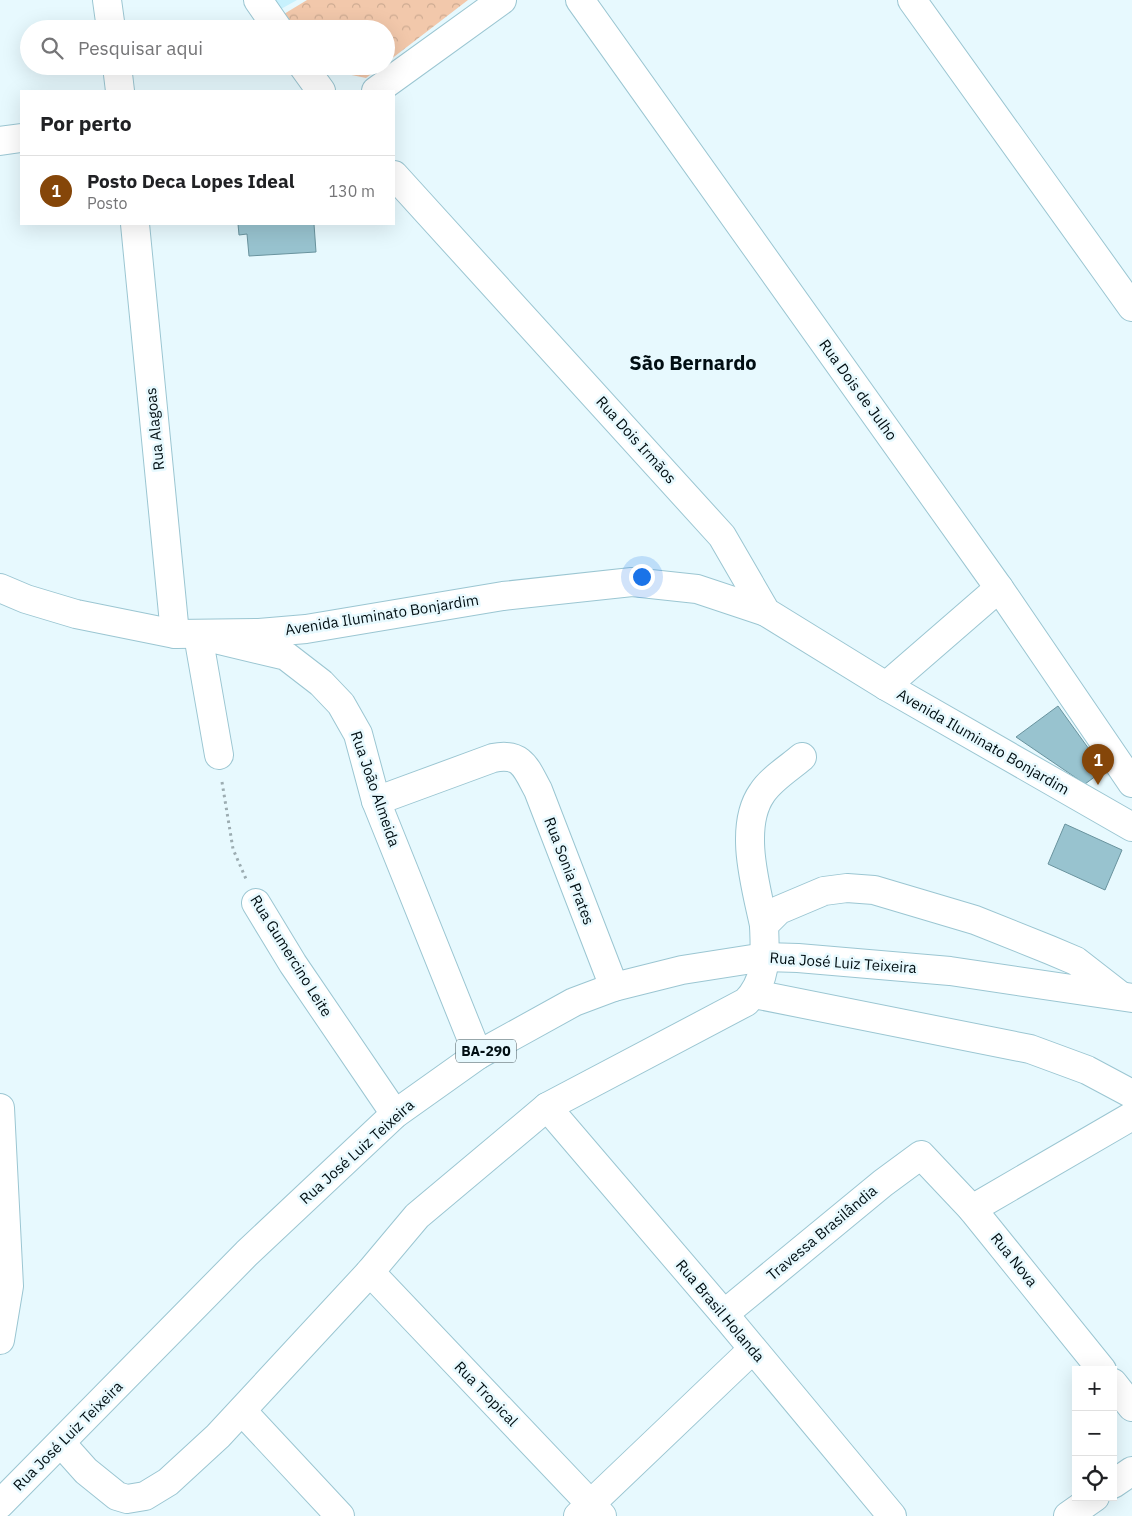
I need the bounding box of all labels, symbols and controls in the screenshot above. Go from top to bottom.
search box [20,20,395,75]
icon: search [38,34,66,62]
text: Pesquisar aqui [78,36,203,60]
text: Por perto [40,109,132,137]
text: Posto Deca Lopes Ideal [87,169,294,193]
text: 1 [51,181,61,201]
text: 130 m [328,181,375,201]
text: Posto [87,193,128,213]
street label: Rua Dois de Julho [815,335,901,444]
district label: São Bernardo [629,349,757,376]
street label: Rua Alagoas [141,387,168,471]
street label: Rua Dois Irmãos [592,392,681,487]
your location [629,564,655,590]
street label: Avenida Iluminato Bonjardim [284,590,480,639]
street label: Avenida Iluminato Bonjardim [894,684,1073,799]
street label: Rua João Almeida [347,728,404,849]
pin: 1 [1082,744,1114,785]
street label: Rua Sonia Prates [540,814,599,927]
street label: Rua Gumercino Leite [246,891,337,1020]
street label: Rua José Luiz Teixeira [769,948,917,977]
road number: BA-290 [456,1040,516,1062]
street label: Rua José Luiz Teixeira [296,1095,418,1208]
street label: Travessa Brasilândia [763,1181,881,1284]
street label: Rua Nova [987,1229,1042,1290]
street label: Rua Brasil Holanda [672,1256,769,1366]
street label: Rua Tropical [451,1357,522,1430]
map controls [1072,1366,1117,1501]
button: + [1072,1366,1117,1411]
street label: Rua José Luiz Teixeira [9,1377,126,1494]
button: − [1072,1411,1117,1456]
button: locate [1072,1456,1117,1501]

